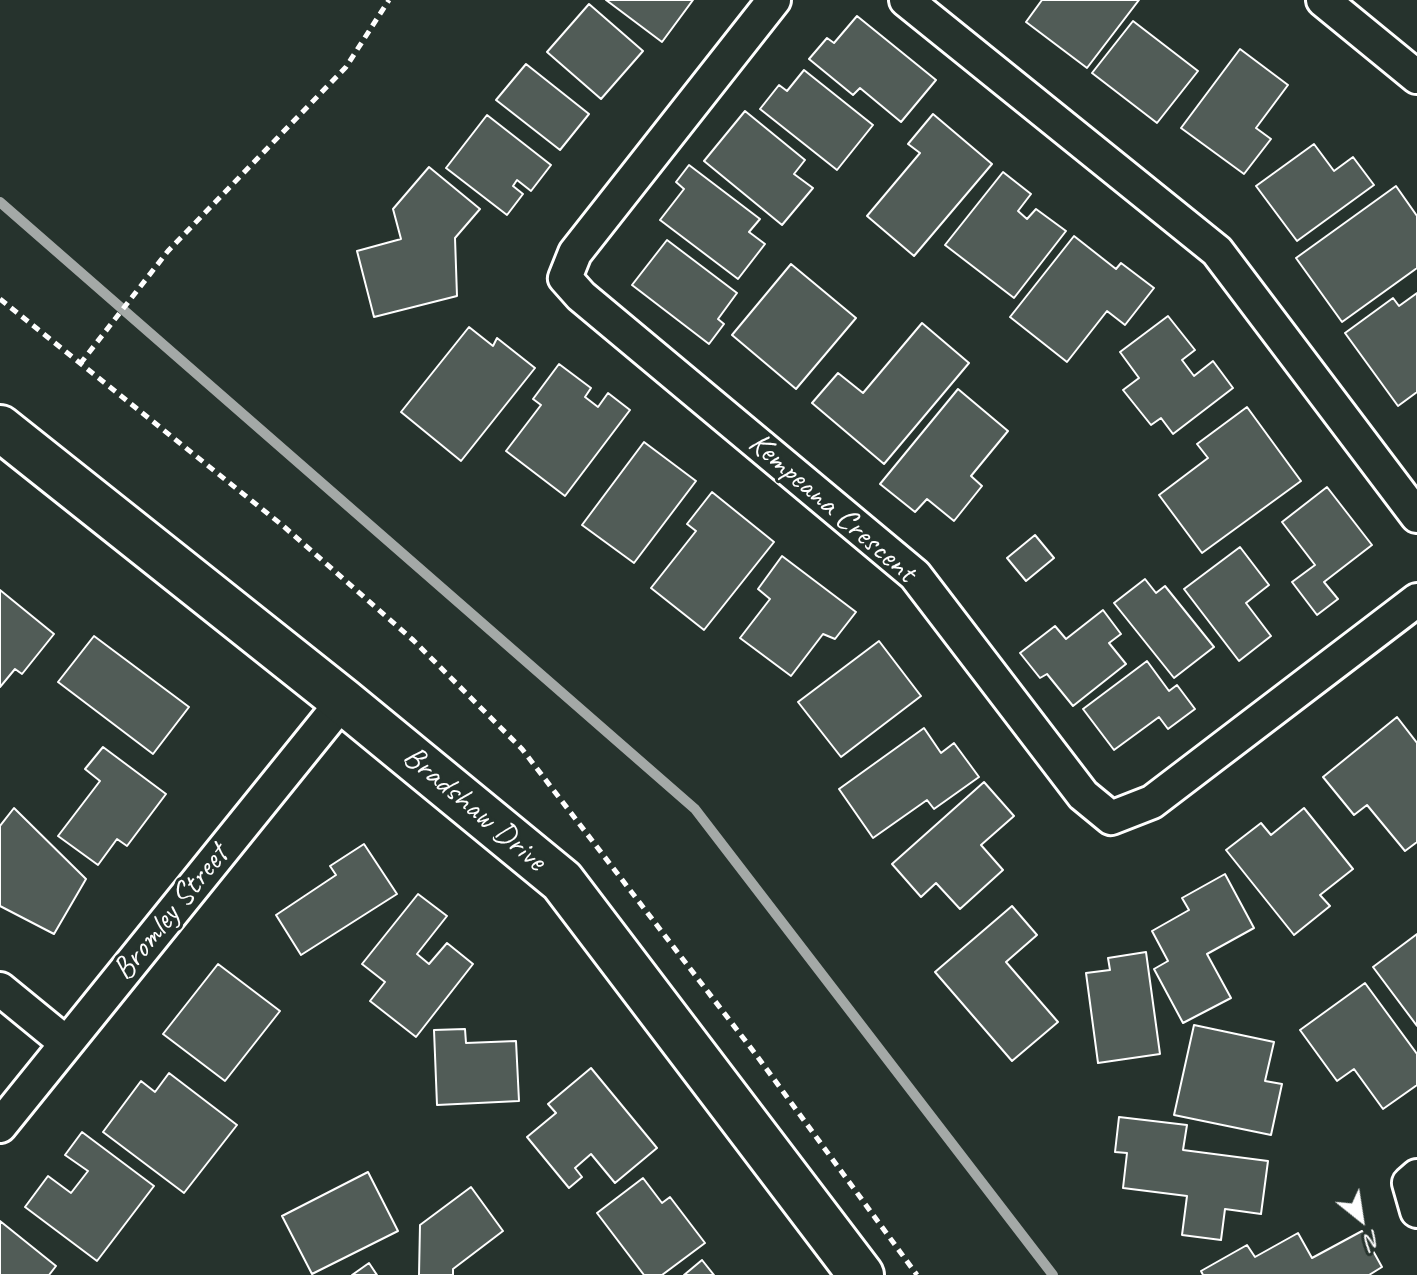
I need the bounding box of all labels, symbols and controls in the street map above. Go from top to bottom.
street label: Kempeana Crescent [740,425,924,591]
street label: Bradshaw Drive [395,738,553,880]
street label: Bromley Street [105,838,237,988]
north arrow [1321,1179,1401,1259]
text: N [1360,1224,1386,1255]

